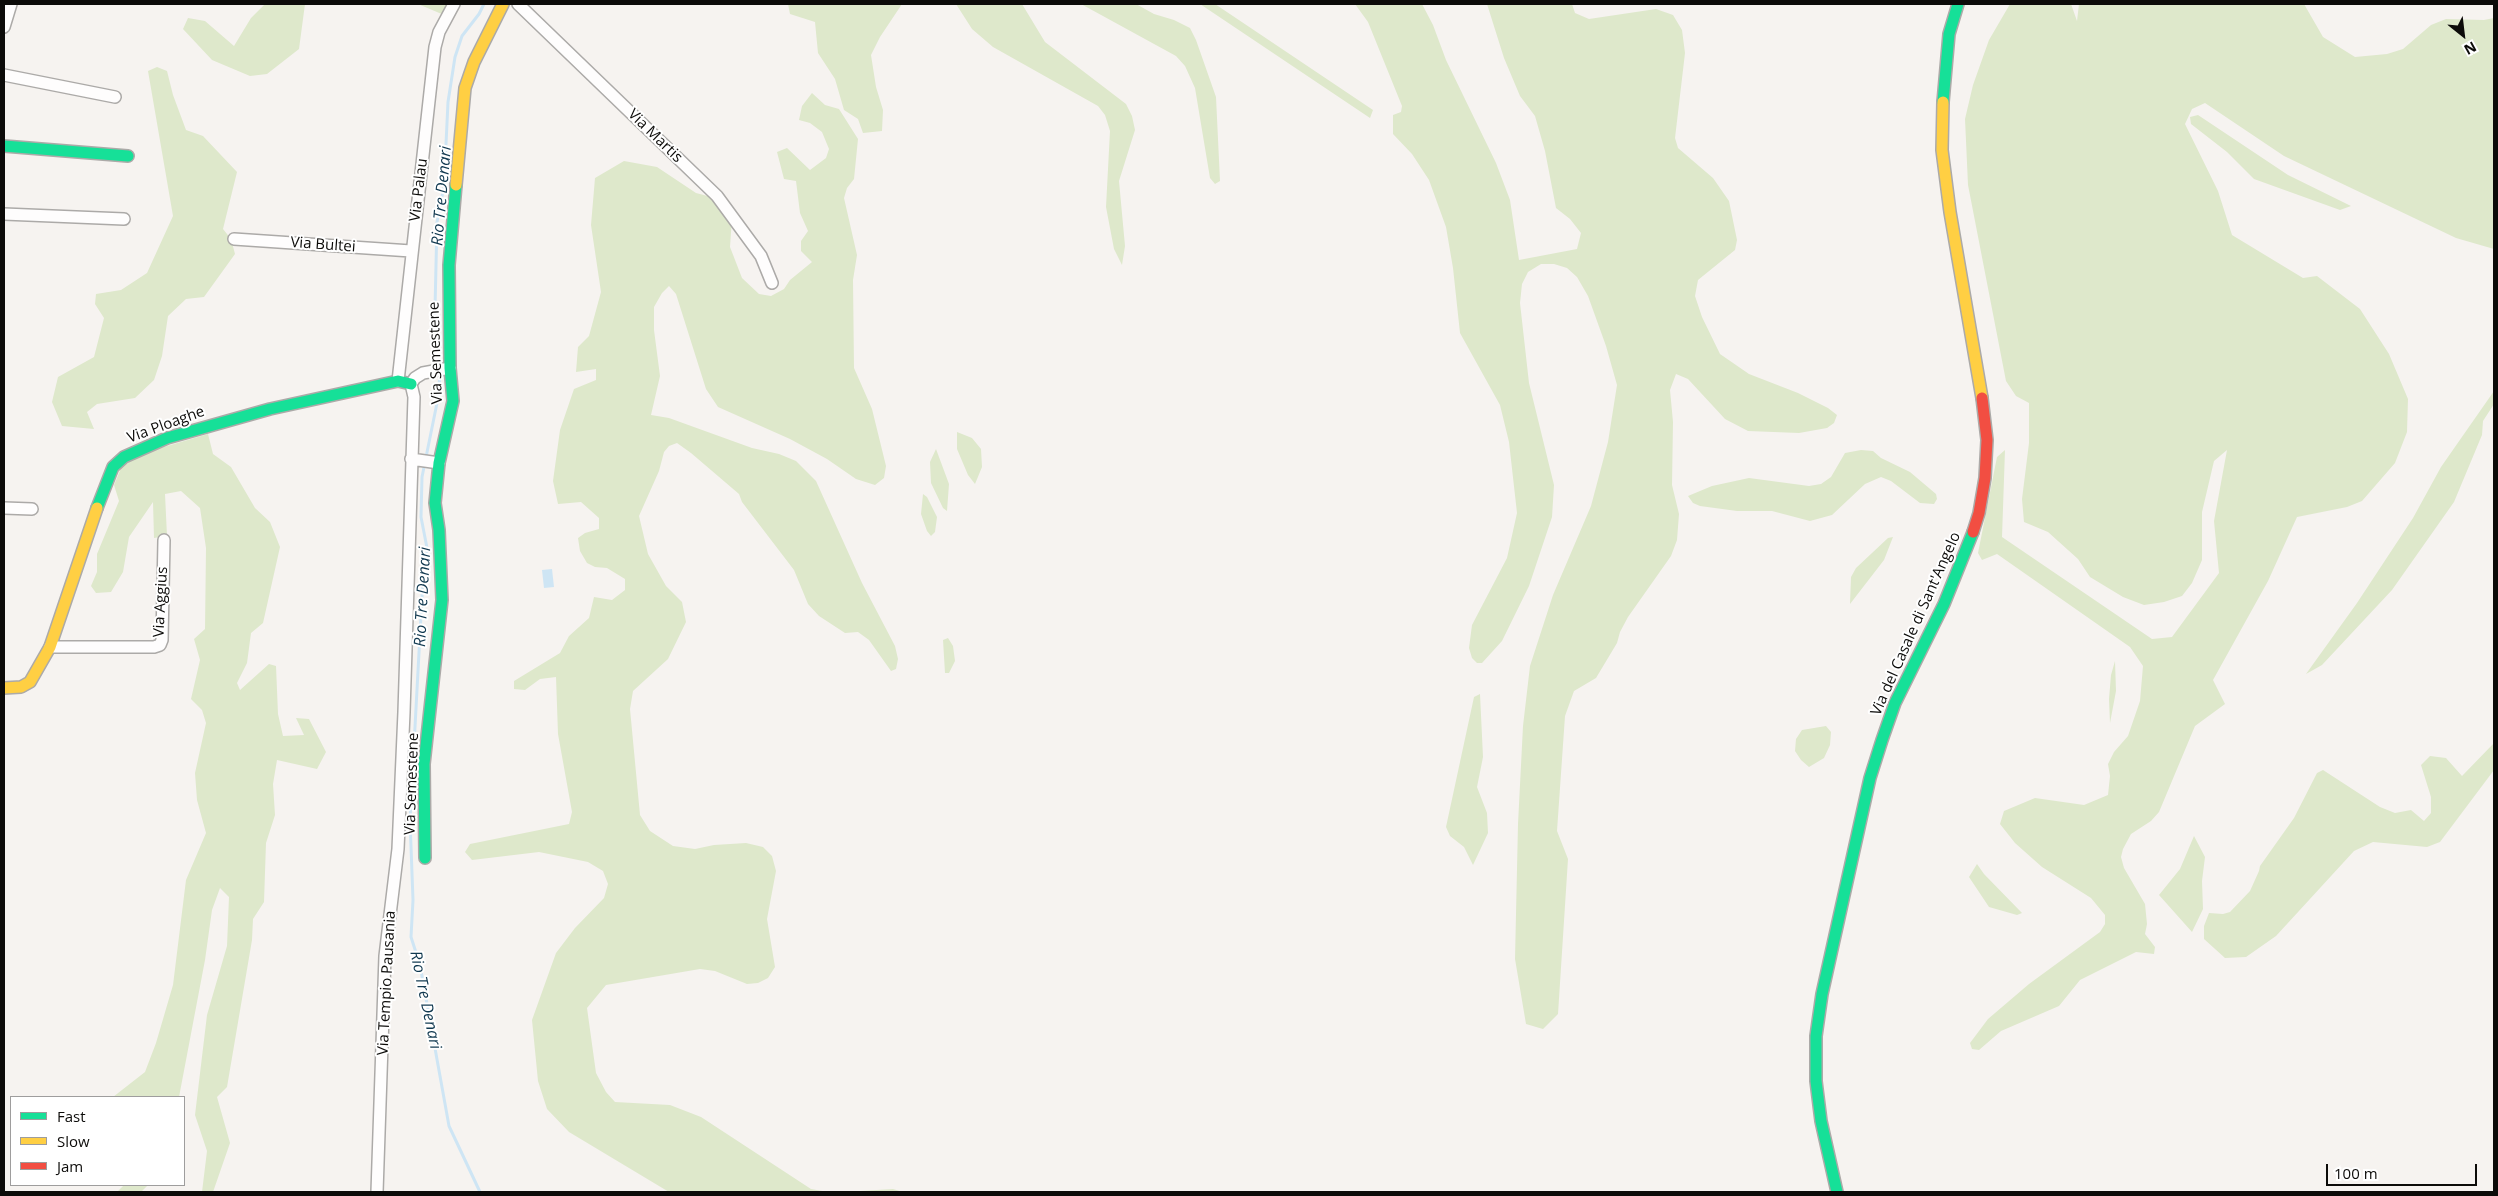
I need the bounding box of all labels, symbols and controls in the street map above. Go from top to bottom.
north arrow [2438,10,2488,60]
text: N [2461,37,2480,60]
street label: Via Martis [624,105,686,167]
water label: Rio Tre Denari [428,145,456,247]
street label: Via Palau [406,157,432,223]
street label: Via Bultei [290,234,356,256]
street label: Via Semestene [425,301,447,405]
street label: Via Ploaghe [125,403,207,447]
street label: Via del Casale di Sant'Angelo [1867,529,1965,719]
water label: Rio Tre Denari [411,547,435,647]
street label: Via Aggius [150,566,172,638]
street label: Via Semestene [401,732,423,836]
street label: Via Tempio Pausania [374,910,400,1056]
water label: Rio Tre Denari [405,949,445,1051]
legend [10,1096,185,1186]
text: Fast [57,1106,86,1126]
text: Slow [57,1131,90,1151]
scale bar [2328,1154,2479,1186]
text: Jam [57,1156,83,1176]
text: 100 m [2334,1163,2378,1183]

